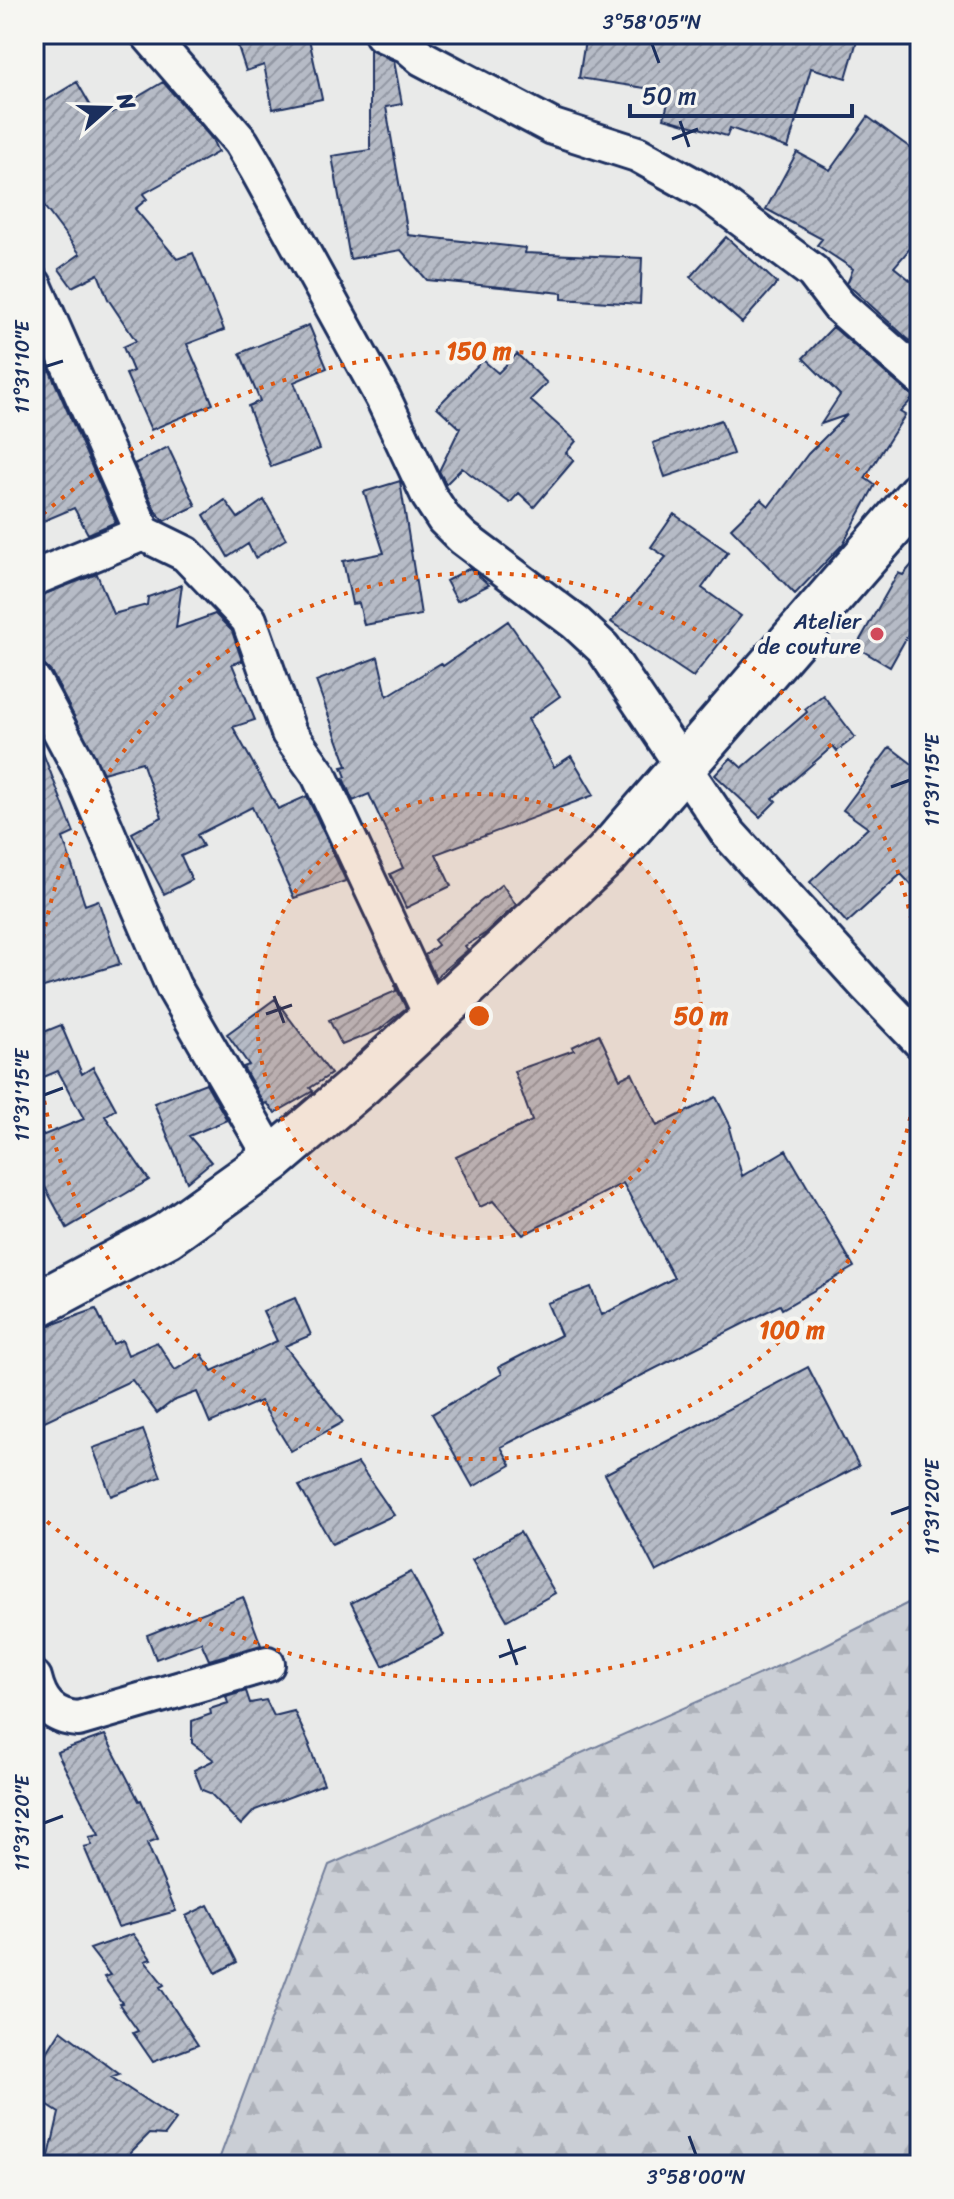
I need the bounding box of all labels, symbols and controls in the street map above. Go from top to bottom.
text: 3°58'05"N [603,5,701,40]
north arrow [68,68,148,148]
scale bar [630,68,852,118]
text: 50 m [642,75,697,117]
text: N [105,87,148,116]
text: 11°31'10"E [5,318,40,414]
text: 150 m [447,330,512,372]
place label: Atelier de couture [757,602,862,666]
marker: Atelier de couture [868,625,886,643]
text: 11°31'15"E [915,732,950,826]
text: 50 m [674,995,729,1037]
centre of rings [465,1002,493,1030]
text: 11°31'15"E [5,1047,40,1141]
text: 100 m [759,1309,825,1351]
text: 11°31'20"E [915,1457,950,1555]
text: 11°31'20"E [5,1773,40,1871]
text: 3°58'00"N [647,2160,745,2195]

